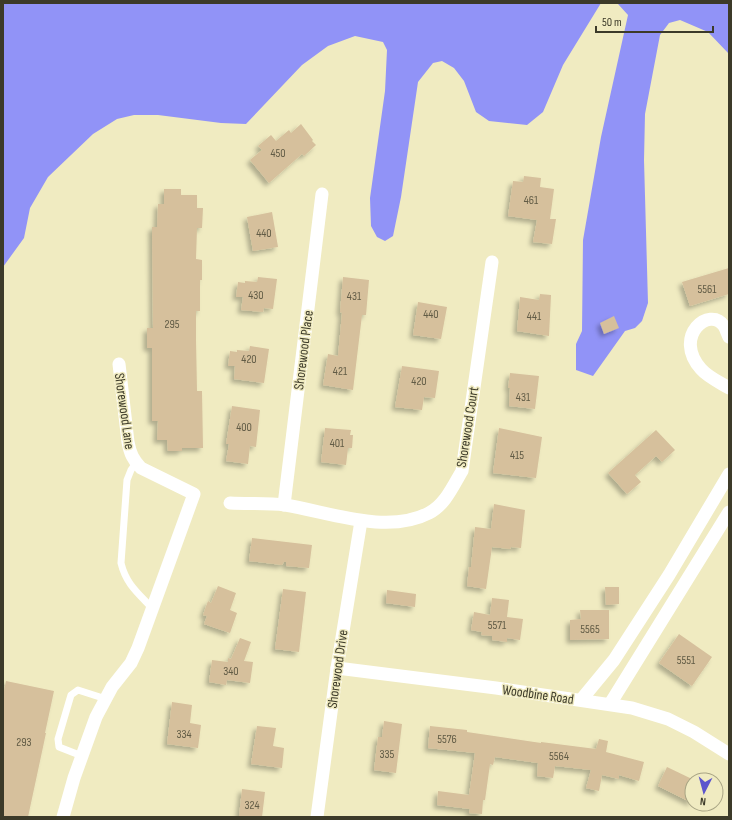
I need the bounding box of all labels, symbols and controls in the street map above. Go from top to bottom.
scale bar [596,8,713,34]
text: 50 m [602,15,622,30]
house number: 450 [270,146,286,161]
house number: 461 [524,193,539,208]
house number: 440 [256,226,272,241]
house number: 5561 [697,282,717,297]
house number: 430 [248,288,264,303]
house number: 431 [347,289,362,304]
house number: 440 [423,307,439,322]
street label: Shorewood Place [290,309,317,391]
house number: 441 [527,309,542,324]
house number: 295 [164,317,180,332]
house number: 420 [241,352,257,367]
house number: 421 [333,364,348,379]
street label: Shorewood Lane [111,372,138,450]
house number: 420 [411,374,427,389]
street label: Shorewood Court [453,386,482,469]
house number: 431 [516,390,531,405]
house number: 400 [236,420,252,435]
house number: 401 [330,436,345,451]
house number: 415 [510,448,524,463]
house number: 5571 [488,618,507,633]
house number: 5565 [580,622,600,637]
street label: Shorewood Drive [324,629,351,709]
house number: 5551 [677,653,696,668]
house number: 340 [223,664,239,679]
street label: Woodbine Road [501,681,575,708]
house number: 334 [176,727,192,742]
house number: 5576 [437,732,457,747]
house number: 293 [16,735,32,750]
house number: 335 [380,747,395,762]
house number: 5564 [549,749,569,764]
north arrow [684,772,724,812]
text: N [699,795,707,808]
house number: 324 [245,798,259,813]

